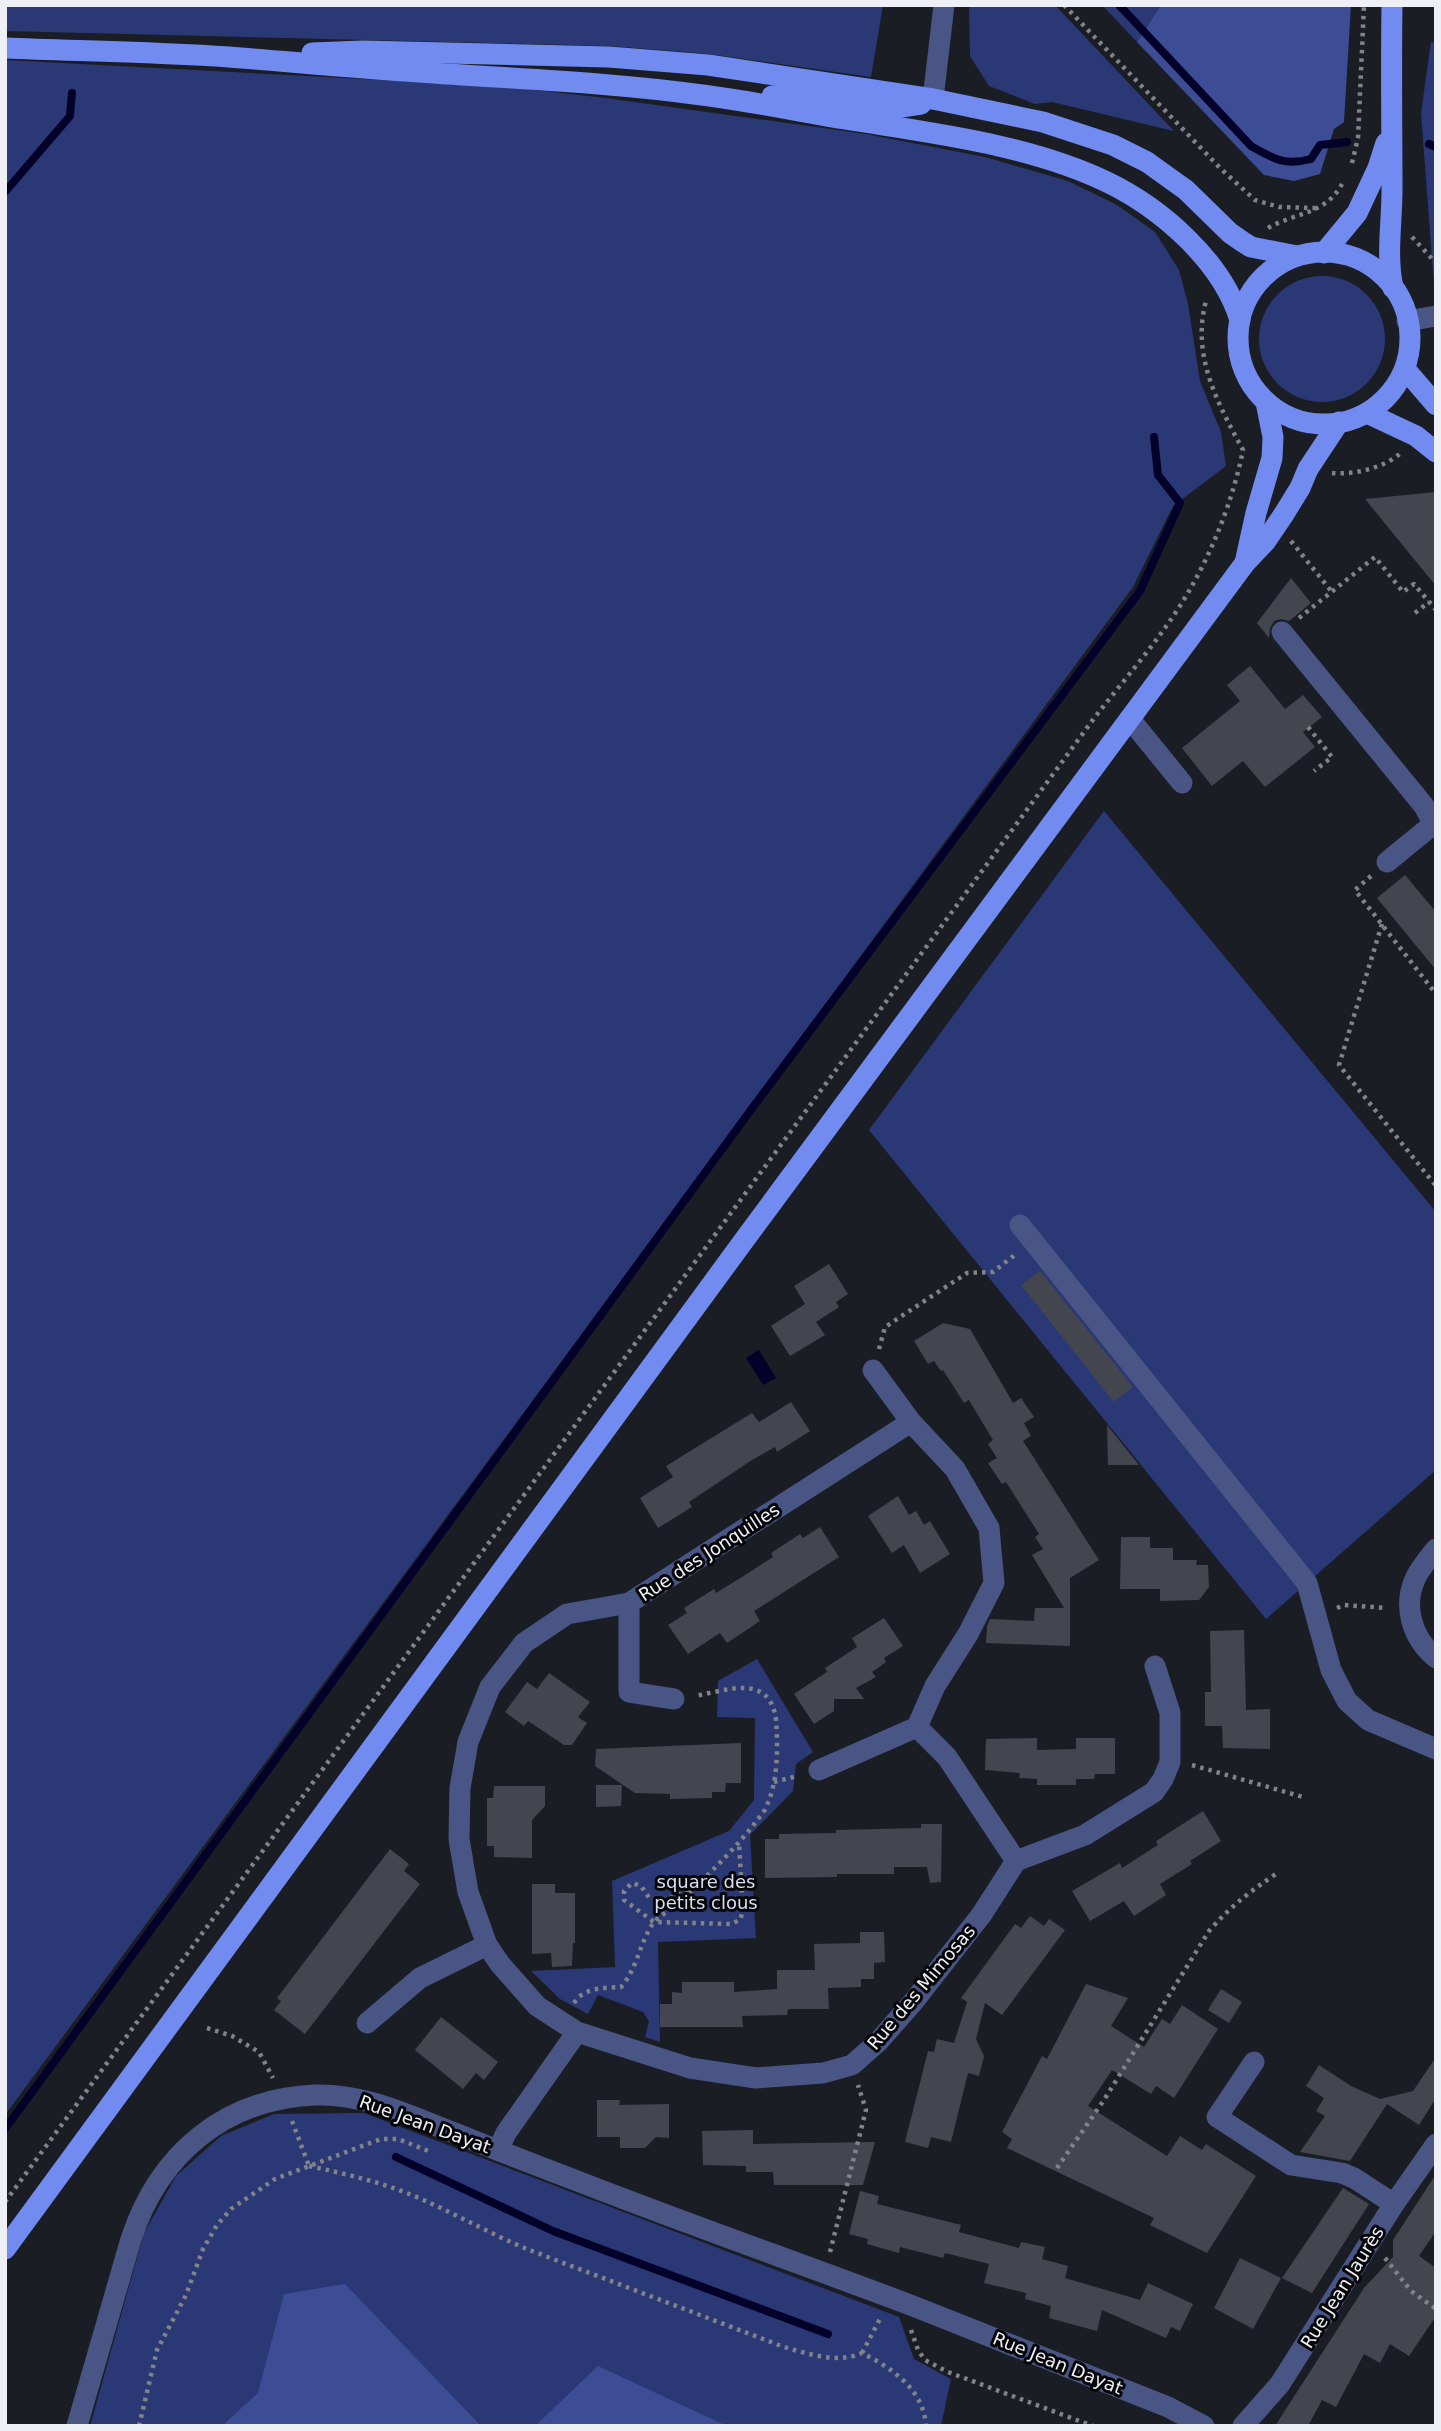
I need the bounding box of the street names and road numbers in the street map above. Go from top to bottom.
street label: Rue des Jonquilles [635,1499,783,1605]
street label: Rue des Mimosas [863,1920,979,2054]
street label: Rue Jean Dayat [357,2091,493,2157]
street label: Rue Jean Jaurès [1296,2222,1388,2352]
street label: Rue Jean Dayat [990,2327,1126,2399]

